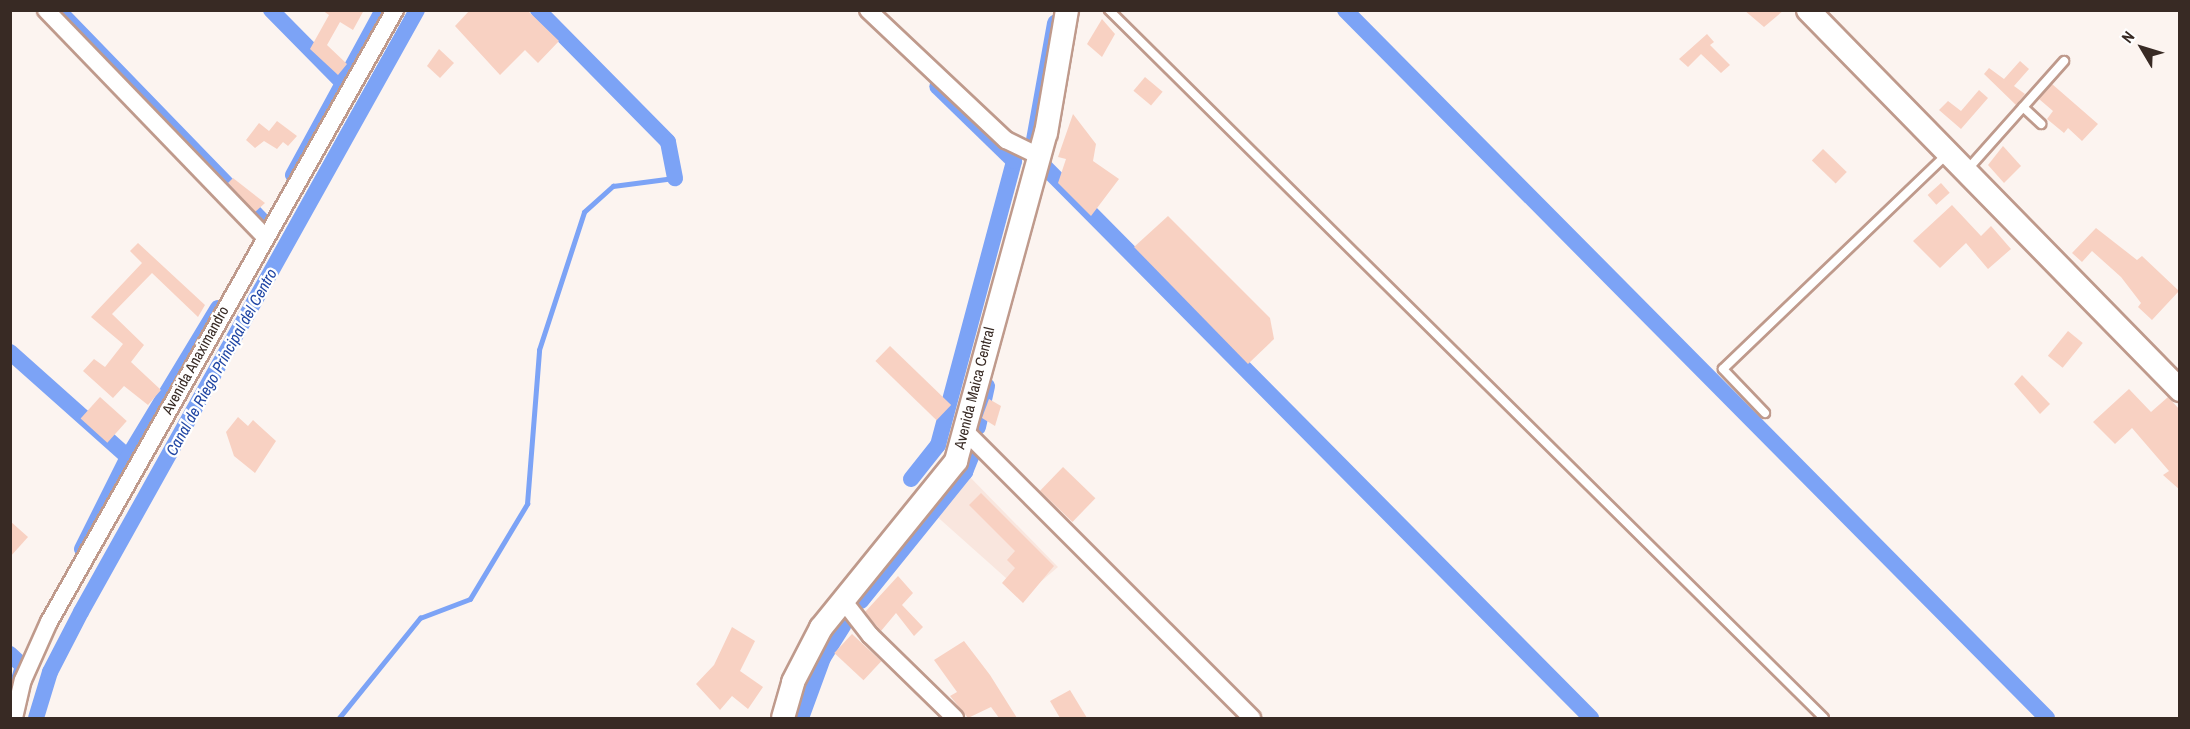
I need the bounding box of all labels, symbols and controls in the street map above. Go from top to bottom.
north arrow [2112,18,2172,78]
text: N [2116,26,2139,47]
water label: Canal de Riego Principal del Centro [162,265,280,459]
street label: Avenida Anaximandro [158,303,232,417]
street label: Avenida Maica Central [950,325,998,451]

